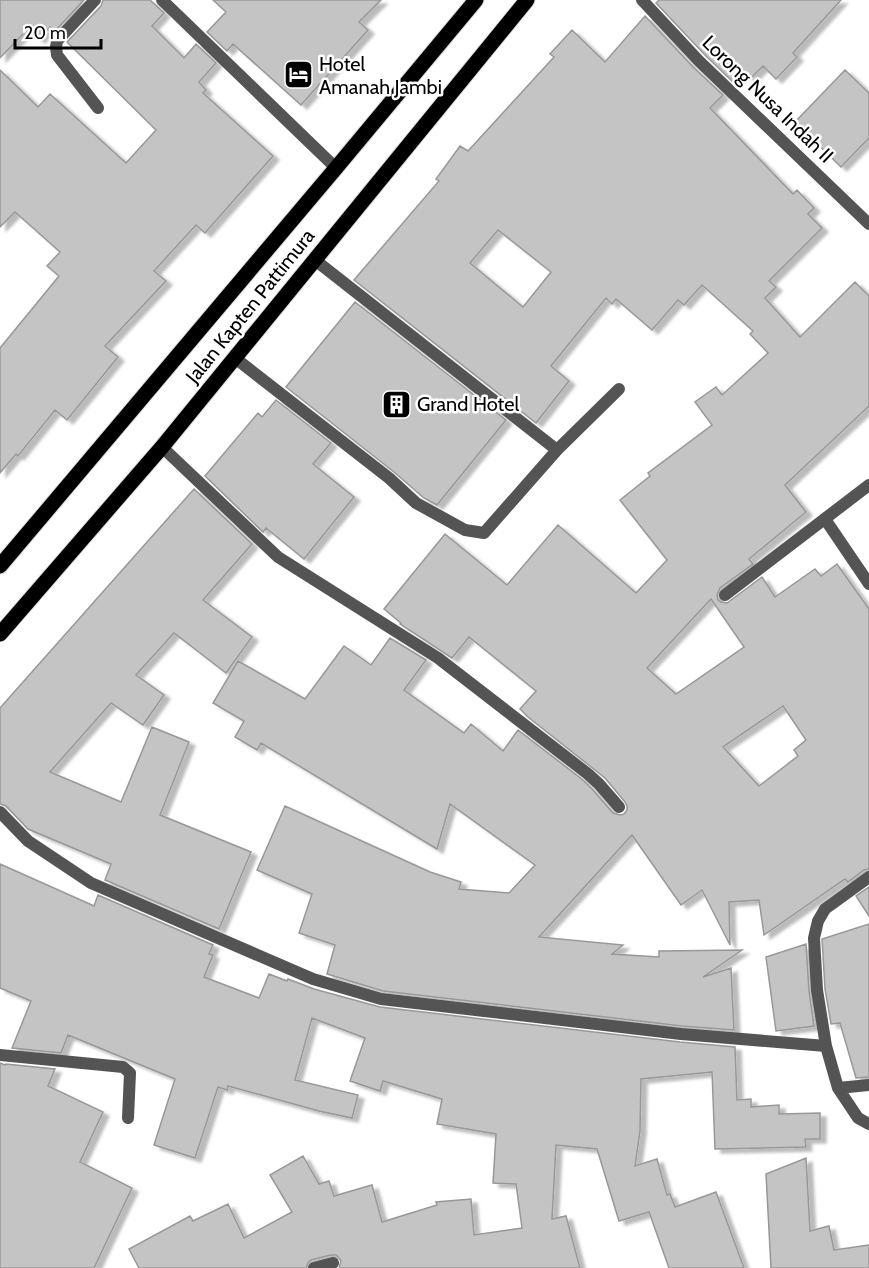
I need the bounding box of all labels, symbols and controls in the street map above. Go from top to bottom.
scale bar [15,12,100,50]
text: 20 m [24,22,66,44]
street label: Lorong Nusa Indah II [698,30,838,168]
place label: Hotel Amanah Jambi [319,52,442,99]
hotel icon: Hotel Amanah Jambi [282,59,314,91]
street label: Jalan Kapten Pattimura [180,224,320,389]
building icon: Grand Hotel [380,388,412,420]
place label: Grand Hotel [417,392,519,416]

